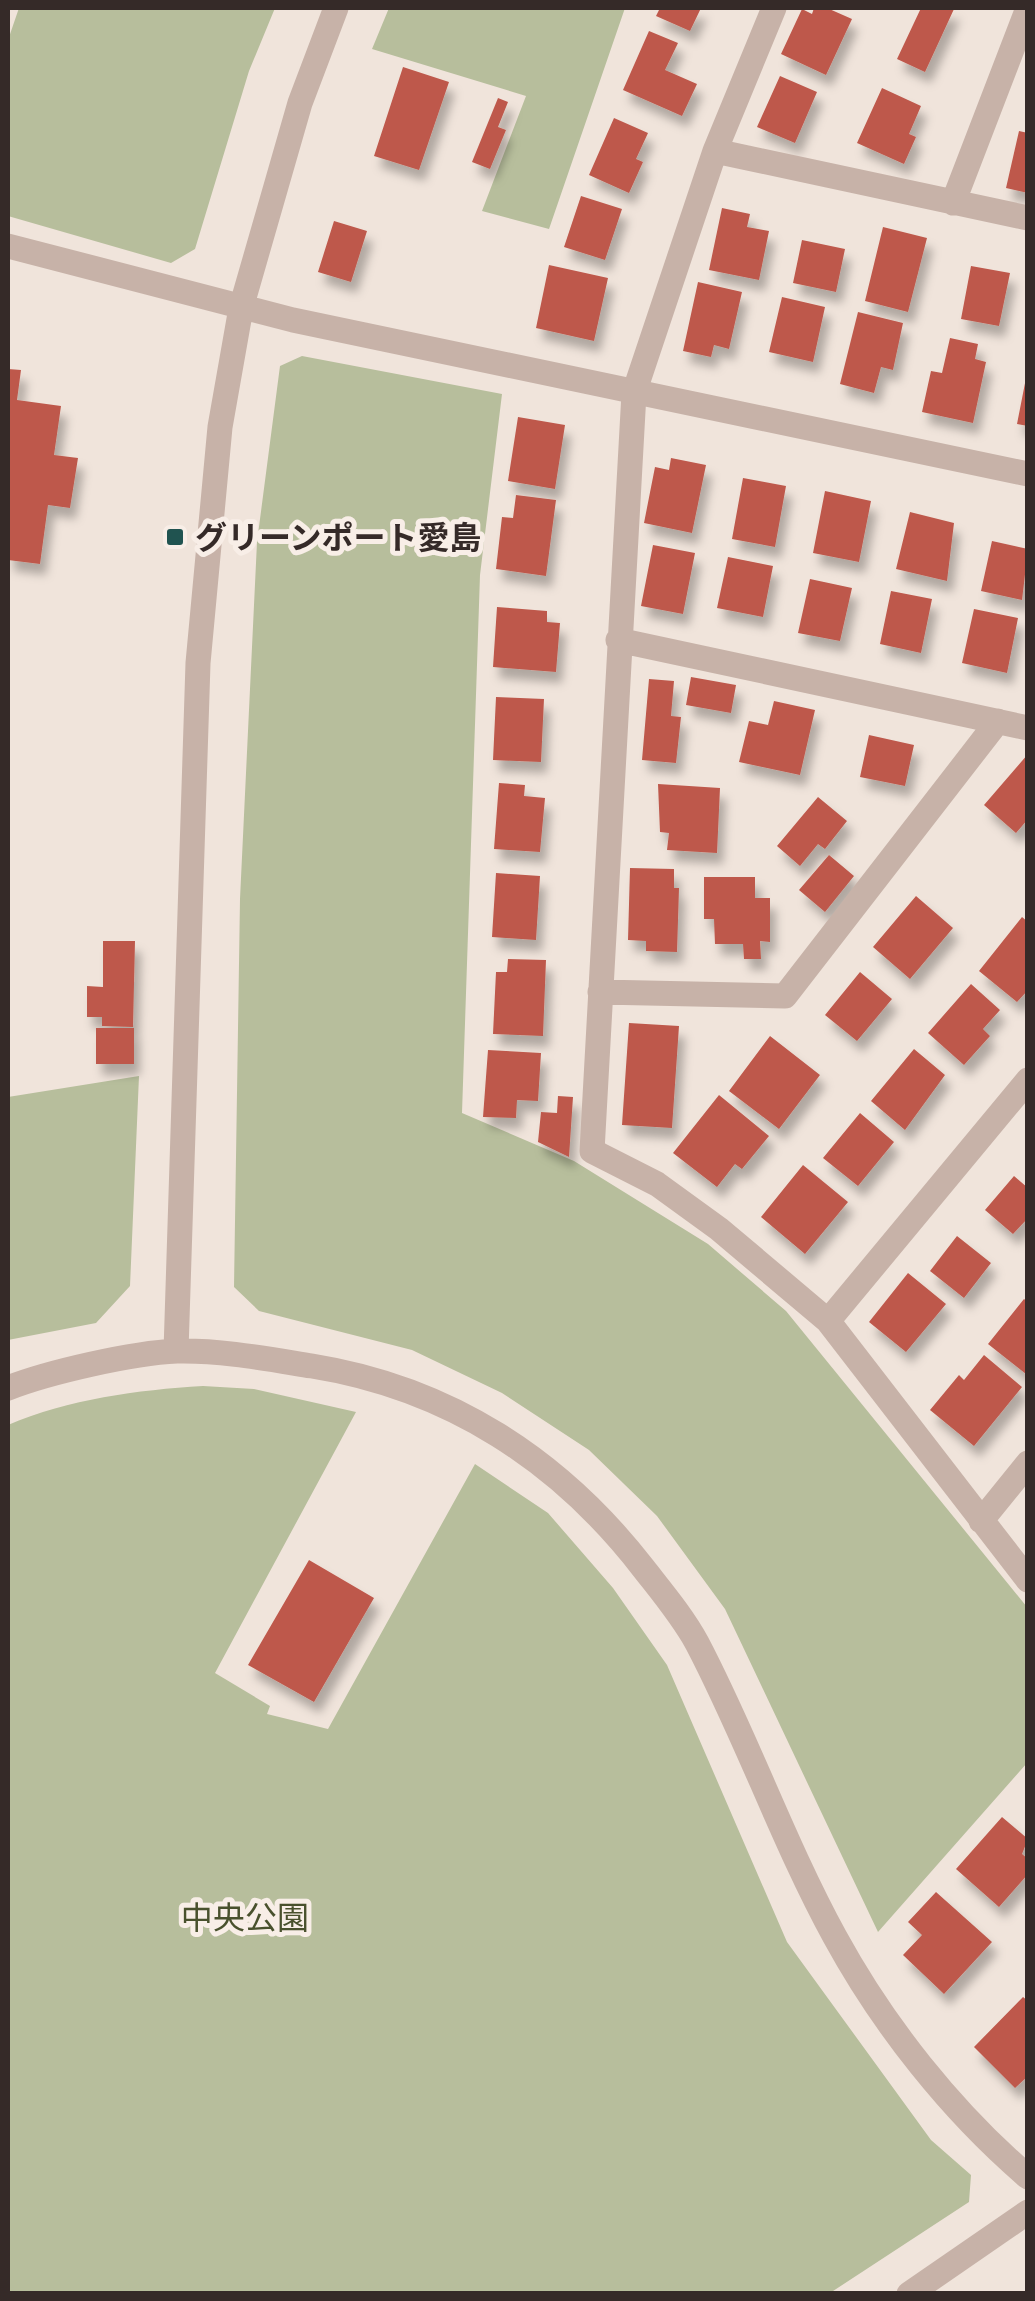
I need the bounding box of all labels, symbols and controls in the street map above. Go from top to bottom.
place label: グリーンポート愛島 [195,519,481,556]
marker: グリーンポート愛島 [164,526,186,548]
park label: 中央公園 [181,1899,309,1936]

